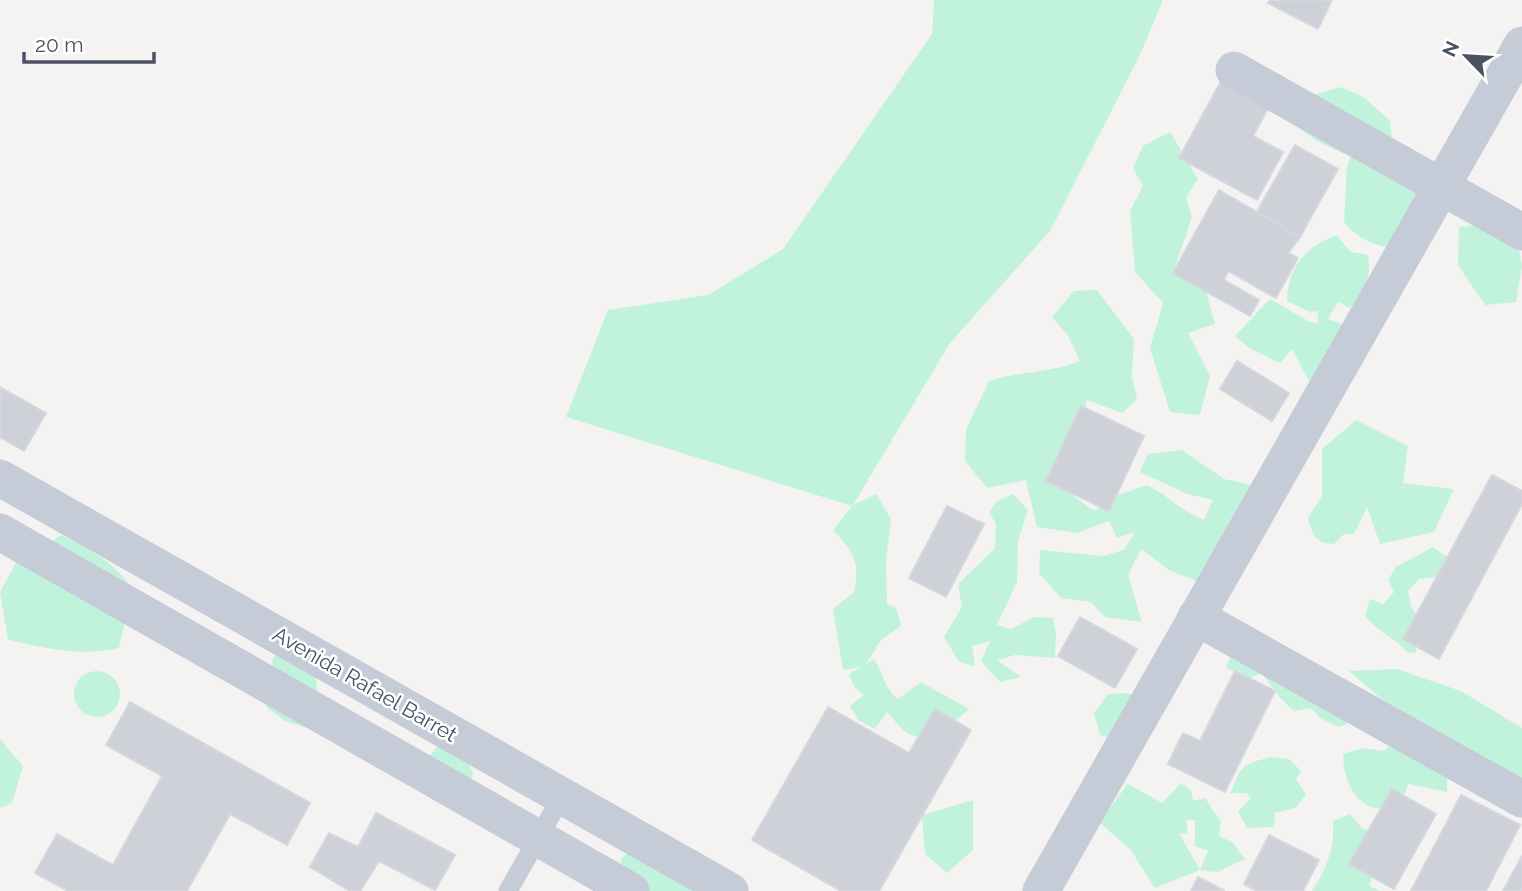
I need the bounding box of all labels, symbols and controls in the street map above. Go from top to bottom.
scale bar [24,21,154,65]
north arrow [1431,21,1501,91]
text: 20 m [35,32,83,57]
text: N [1438,38,1464,60]
street label: Avenida Rafael Barret [269,621,461,747]

